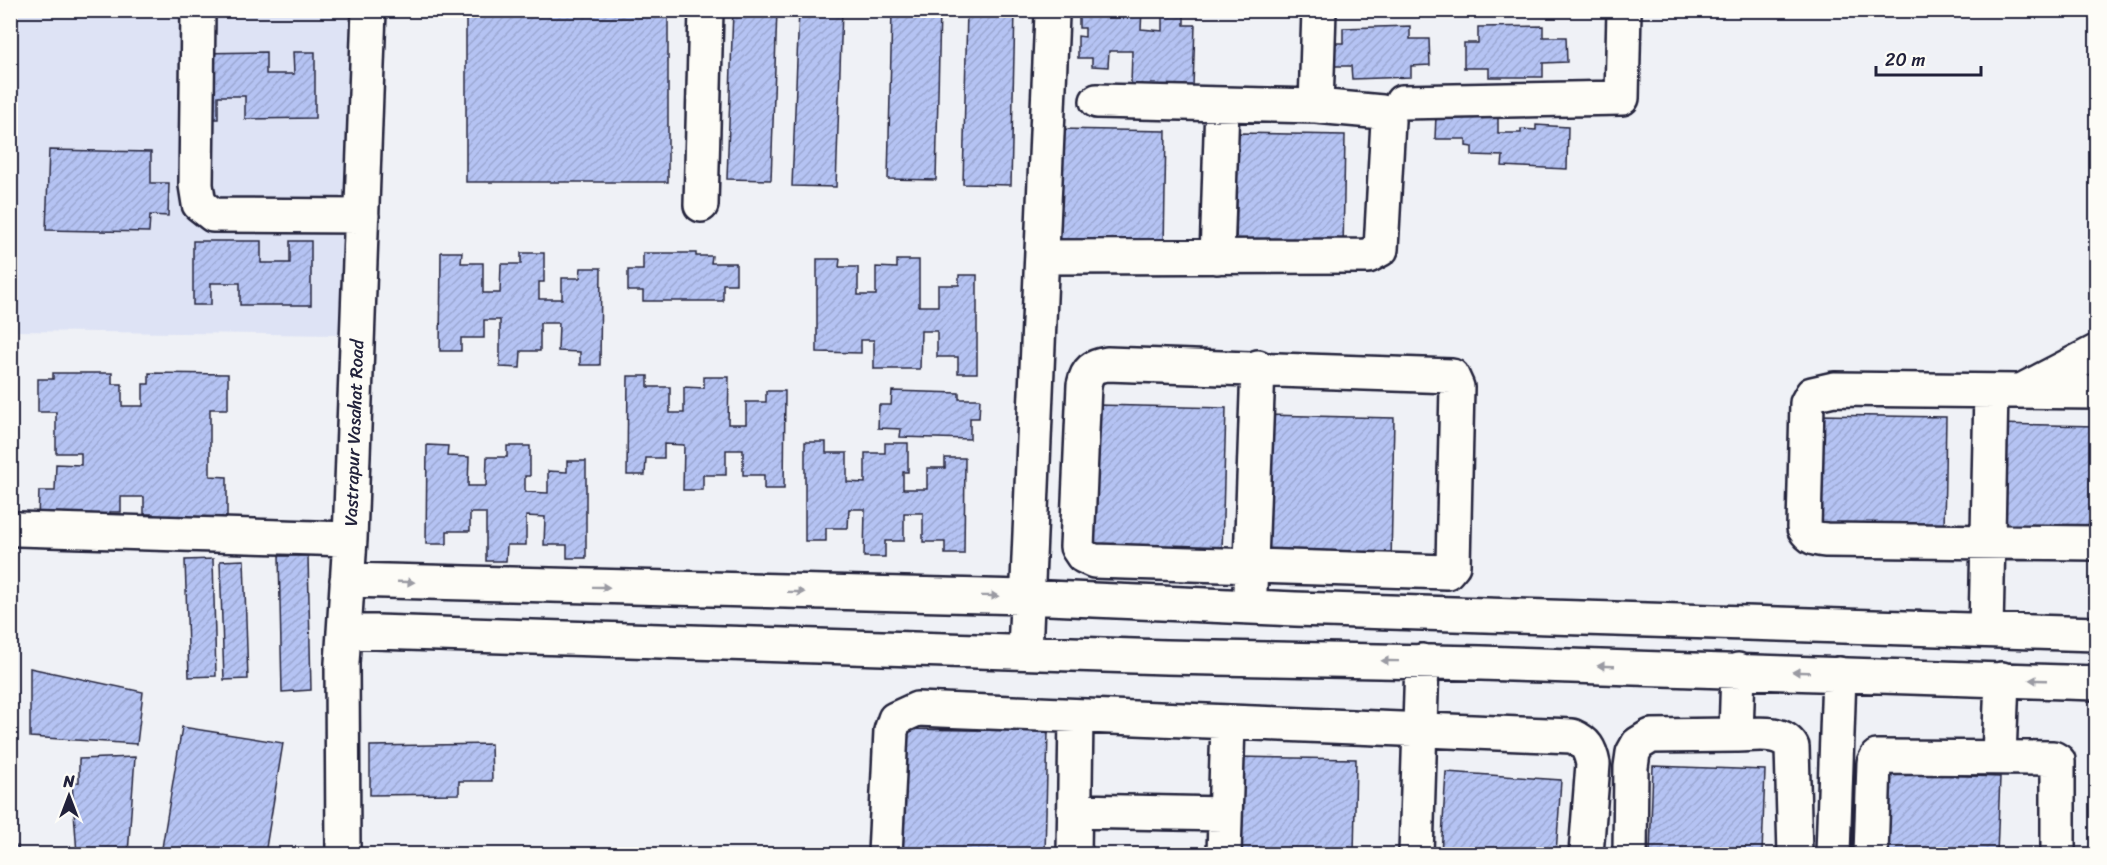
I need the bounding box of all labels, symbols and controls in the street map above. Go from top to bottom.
scale bar [1876,39,1981,77]
text: 20 m [1885,44,1925,76]
street label: Vastrapur Vasahat Road [335,338,373,527]
one-way arrow [396,577,415,587]
one-way arrow [591,582,610,592]
one-way arrow [786,587,805,596]
one-way arrow [981,592,1000,601]
one-way arrow [1381,656,1400,666]
one-way arrow [1597,662,1616,671]
one-way arrow [1792,668,1811,677]
one-way arrow [2029,676,2048,685]
north arrow [39,766,99,826]
text: N [62,767,75,796]

